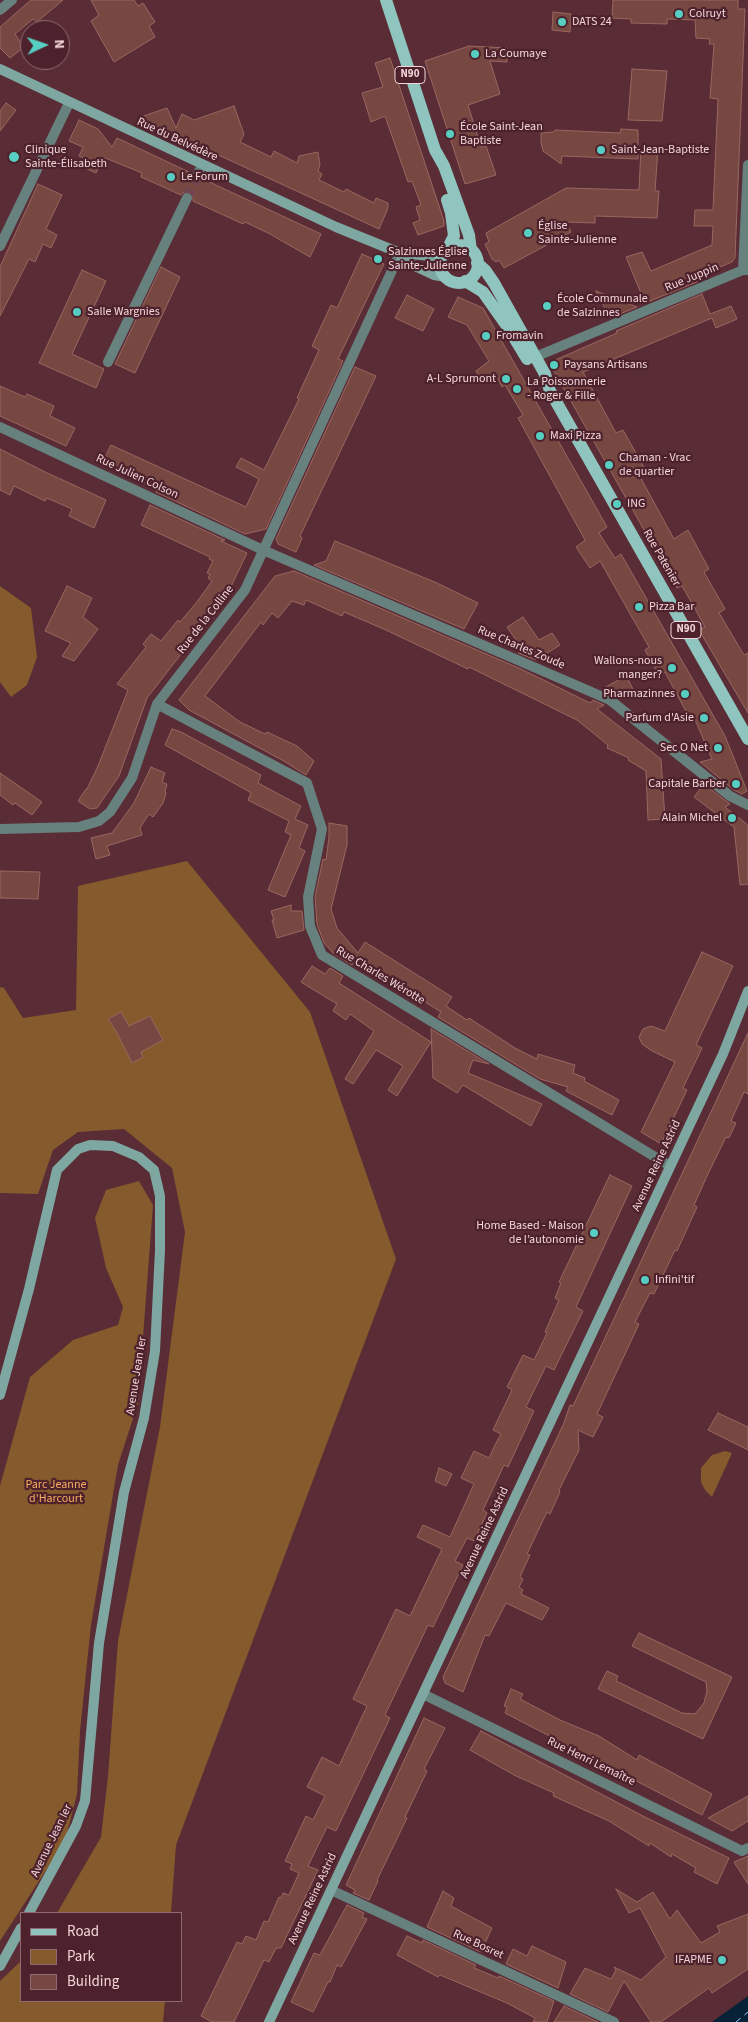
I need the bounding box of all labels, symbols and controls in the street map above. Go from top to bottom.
place label: Colruyt [689,7,726,21]
marker: Colruyt [673,8,685,20]
place label: DATS 24 [572,15,612,29]
marker: DATS 24 [556,16,568,28]
north arrow [20,20,70,70]
text: N [49,39,69,49]
place label: La Coumaye [485,47,547,61]
marker: La Coumaye [469,48,481,60]
road number: N90 [395,66,425,84]
street label: Rue du Belvédère [134,115,220,165]
place label: École Saint-Jean Baptiste [460,120,543,148]
marker: École Saint-Jean Baptiste [444,128,456,140]
place label: Clinique Sainte-Élisabeth [25,143,107,171]
place label: Saint-Jean-Baptiste [611,143,709,157]
marker: Saint-Jean-Baptiste [595,144,607,156]
marker: Clinique Sainte-Élisabeth [7,150,21,164]
place label: Le Forum [181,170,228,184]
marker: Le Forum [165,171,177,183]
place label: Église Sainte-Julienne [538,219,617,247]
marker: Église Sainte-Julienne [522,227,534,239]
place label: Salzinnes Église Sainte-Julienne [388,245,467,273]
marker: Salzinnes Église Sainte-Julienne [372,253,384,265]
street label: Rue Juppin [663,260,721,296]
place label: École Communale de Salzinnes [557,292,648,320]
marker: École Communale de Salzinnes [541,300,553,312]
place label: Salle Wargnies [87,305,160,319]
marker: Salle Wargnies [71,306,83,318]
place label: Fromavin [496,329,543,343]
marker: Fromavin [480,330,492,342]
place label: Paysans Artisans [564,358,647,372]
marker: Paysans Artisans [548,359,560,371]
place label: A-L Sprumont [427,372,496,386]
marker: A-L Sprumont [500,373,512,385]
place label: La Poissonnerie - Roger & Fille [527,375,606,403]
marker: La Poissonnerie - Roger & Fille [511,383,523,395]
place label: Maxi Pizza [550,429,601,443]
marker: Maxi Pizza [534,430,546,442]
place label: Chaman - Vrac de quartier [619,451,691,479]
street label: Rue Julien Colson [93,452,181,502]
marker: Chaman - Vrac de quartier [603,459,615,471]
place label: ING [627,497,645,511]
marker: ING [611,498,623,510]
street label: Rue Patenier [639,527,683,589]
street label: Rue de la Colline [175,583,237,657]
place label: Pizza Bar [649,600,694,614]
marker: Pizza Bar [633,601,645,613]
road number: N90 [671,622,701,638]
street label: Rue Charles Zoude [475,623,567,673]
place label: Wallons-nous manger? [594,654,662,682]
marker: Wallons-nous manger? [666,662,678,674]
place label: Pharmazinnes [603,687,675,701]
marker: Pharmazinnes [679,688,691,700]
place label: Parfum d'Asie [625,711,694,725]
marker: Parfum d'Asie [698,712,710,724]
place label: Sec O Net [660,741,708,755]
marker: Sec O Net [712,742,724,754]
place label: Capitale Barber [648,777,726,791]
marker: Capitale Barber [730,778,742,790]
place label: Alain Michel [662,811,722,825]
marker: Alain Michel [726,812,738,824]
street label: Rue Charles Wérotte [333,944,427,1008]
street label: Avenue Reine Astrid [629,1118,685,1214]
place label: Home Based - Maison de l’autonomie [476,1219,584,1247]
marker: Home Based - Maison de l’autonomie [588,1227,600,1239]
place label: Infini'tif [655,1273,694,1287]
marker: Infini'tif [639,1274,651,1286]
street label: Avenue Jean Ier [124,1336,150,1416]
park label: Parc Jeanne d'Harcourt [26,1478,86,1506]
street label: Avenue Reine Astrid [457,1485,513,1581]
street label: Rue Henri Lemaître [545,1734,637,1790]
street label: Avenue Jean Ier [28,1802,76,1880]
street label: Avenue Reine Astrid [285,1851,341,1947]
legend [20,1912,182,2002]
text: Road [67,1921,99,1942]
street label: Rue Bosret [450,1927,506,1963]
text: Park [67,1946,95,1967]
place label: IFAPME [675,1953,712,1967]
marker: IFAPME [716,1954,728,1966]
text: Building [67,1971,119,1992]

